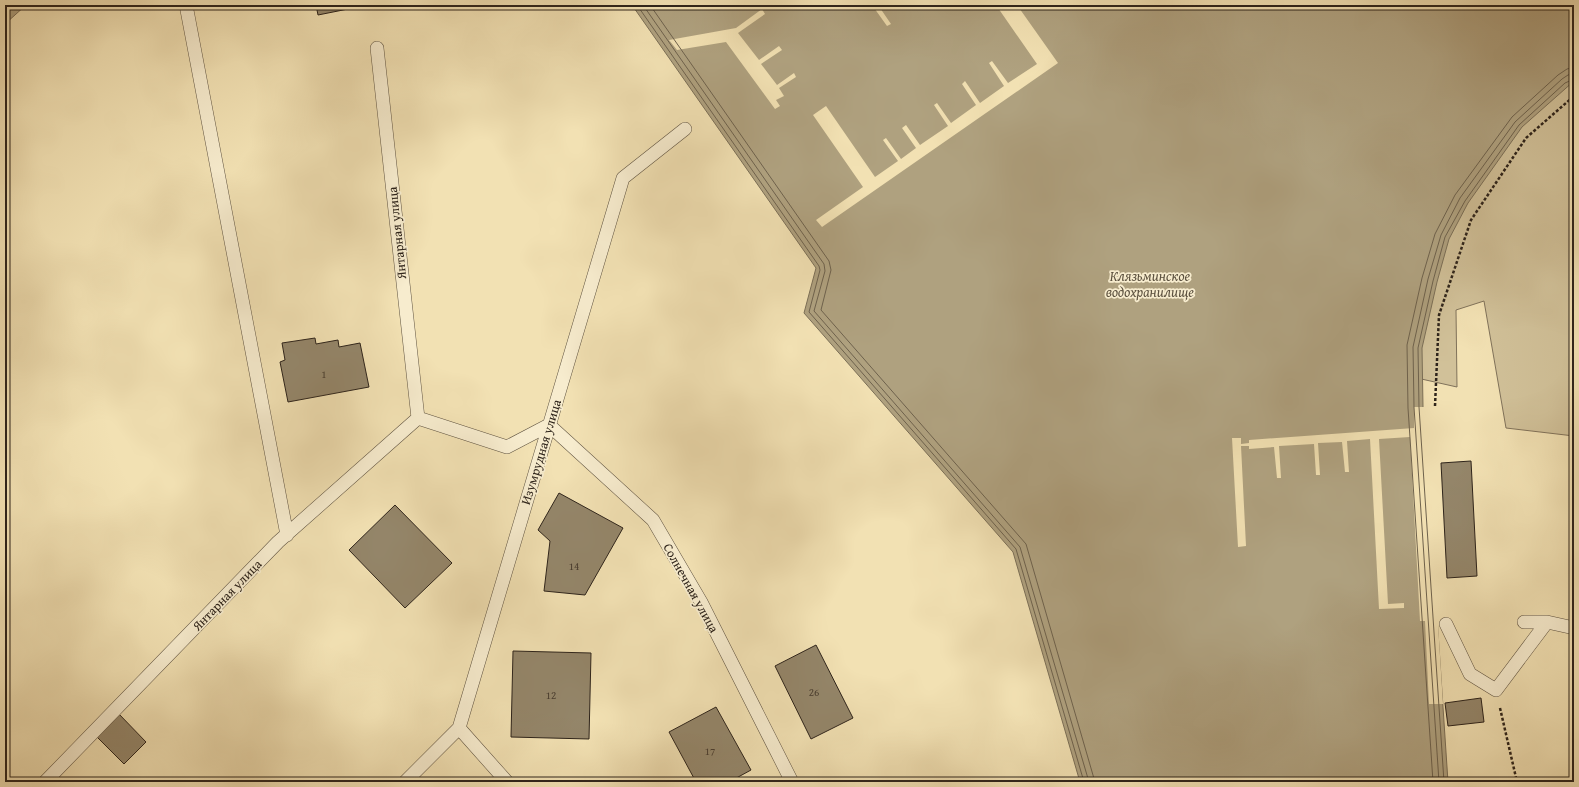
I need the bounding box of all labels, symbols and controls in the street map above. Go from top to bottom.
street label: Янтарная улица [383,185,411,281]
water label: Клязьминское водохранилище [1106,266,1194,302]
house number: 1 [321,366,327,382]
street label: Изумрудная улица [516,396,566,507]
street label: Солнечная улица [659,540,724,637]
street label: Янтарная улица [187,554,267,636]
house number: 14 [569,558,579,574]
house number: 26 [809,684,819,700]
house number: 12 [546,687,556,703]
house number: 17 [705,743,715,759]

